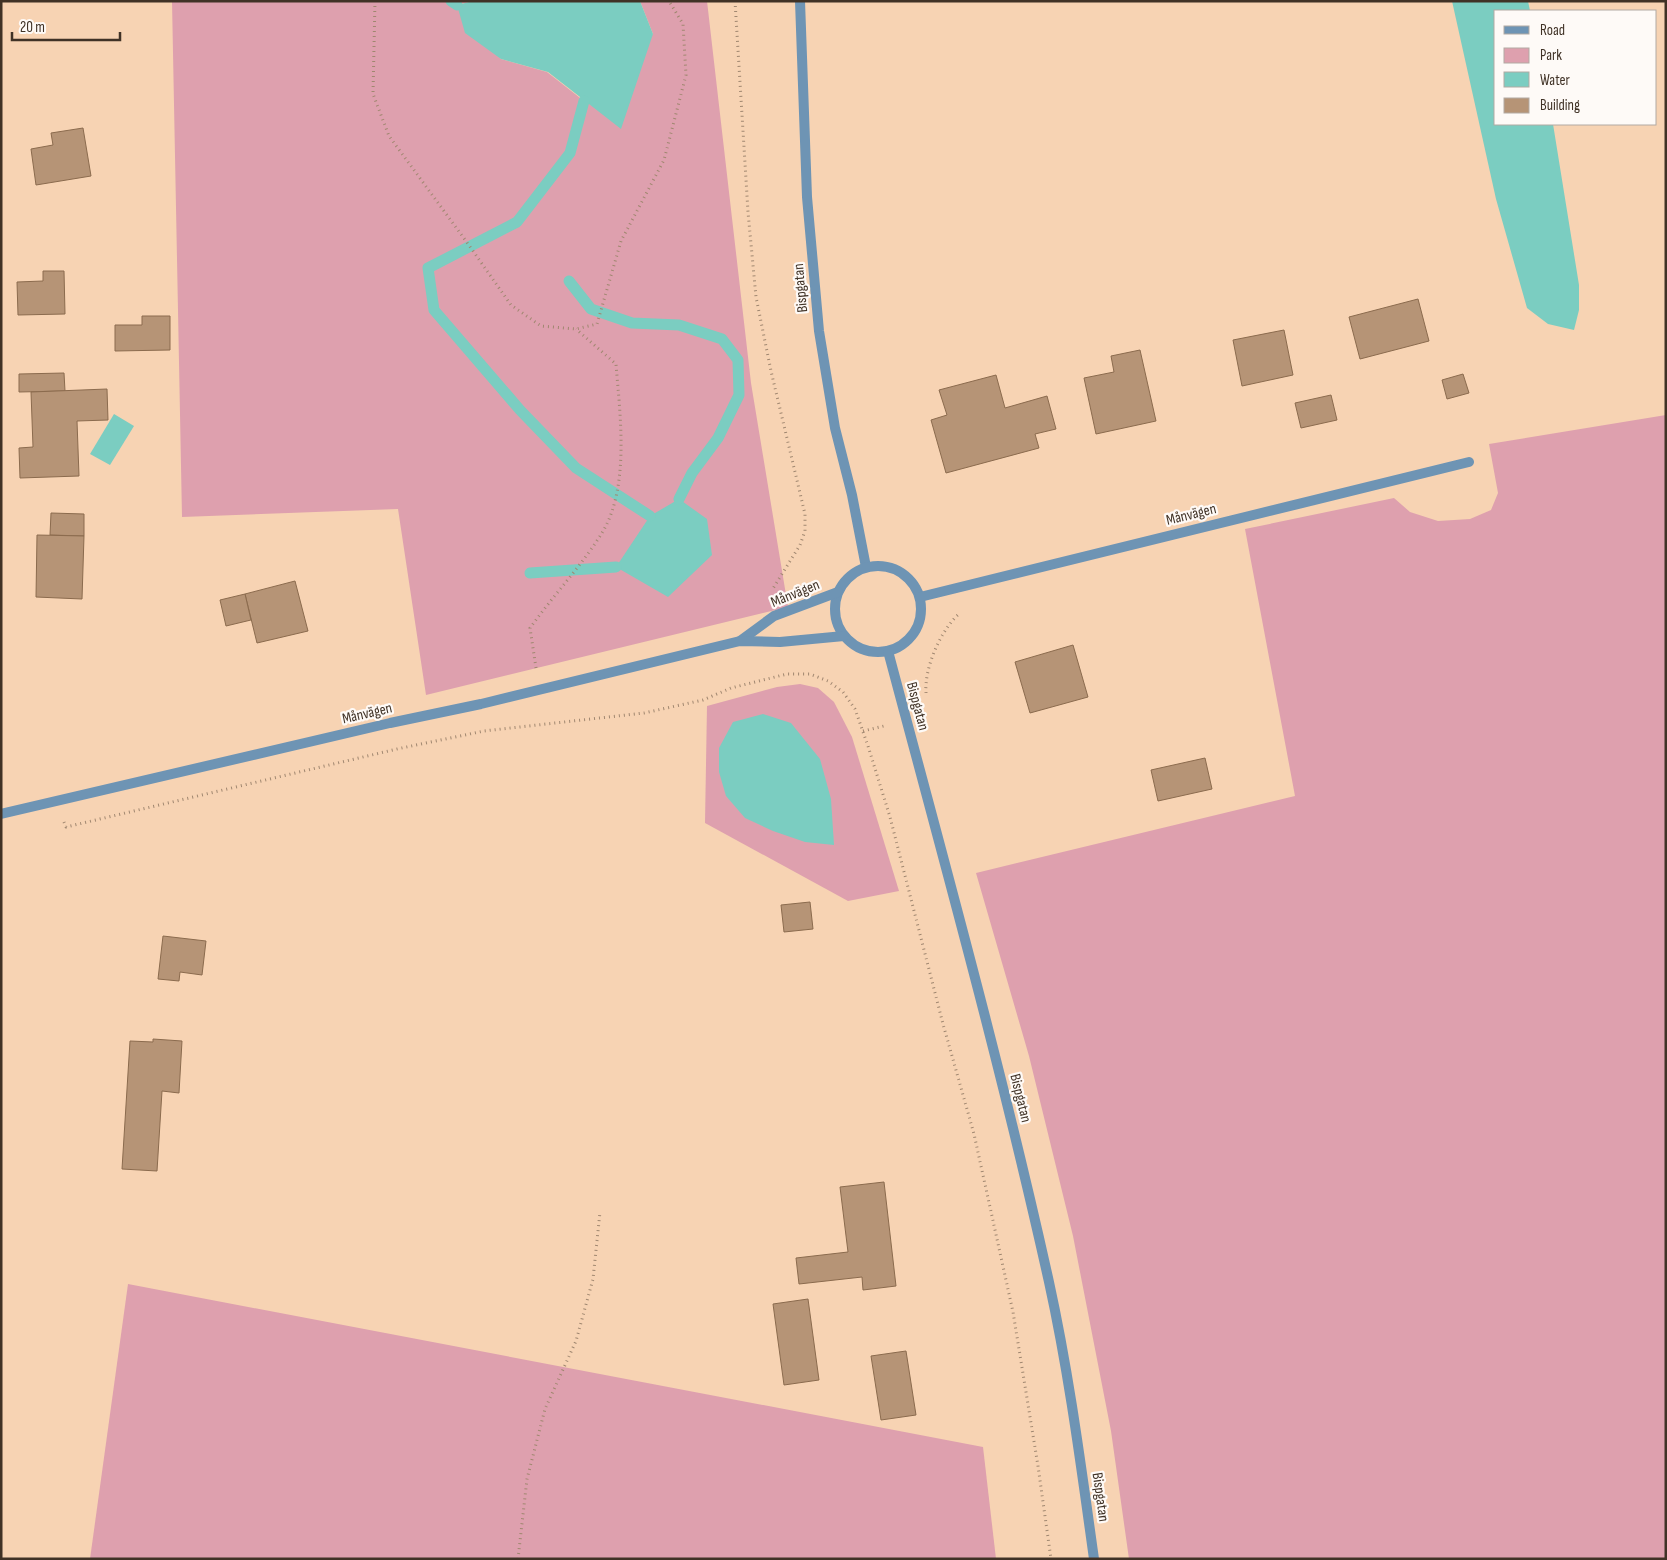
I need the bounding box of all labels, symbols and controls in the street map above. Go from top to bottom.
scale bar [12,10,120,42]
legend [1494,10,1657,125]
text: 20 m [20,18,45,37]
text: Road [1540,21,1565,40]
text: Park [1540,46,1562,65]
text: Water [1540,71,1571,90]
text: Building [1540,96,1580,115]
street label: Bispgatan [789,263,812,313]
street label: Månvägen [1164,499,1218,530]
street label: Månvägen [768,575,822,612]
street label: Bispgatan [902,680,933,732]
street label: Månvägen [340,699,394,728]
street label: Bispgatan [1005,1072,1036,1124]
street label: Bispgatan [1088,1471,1113,1523]

